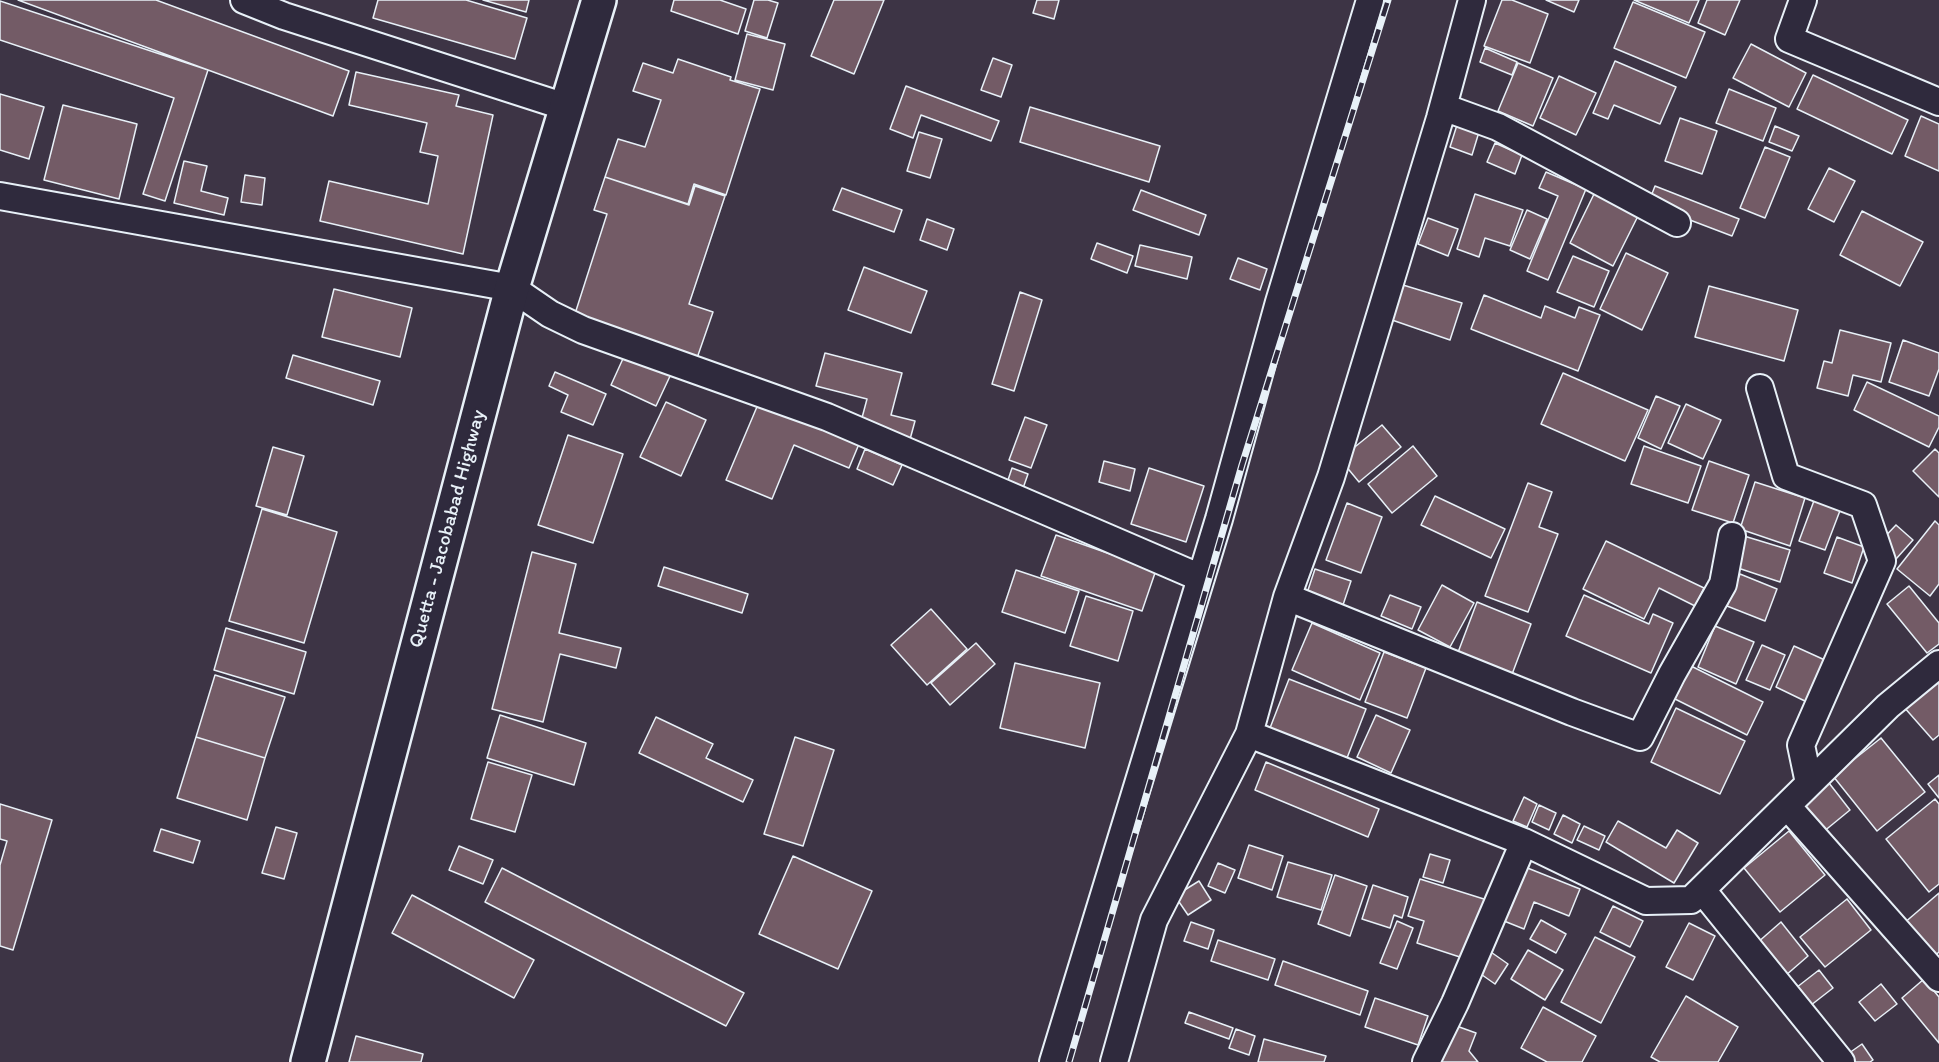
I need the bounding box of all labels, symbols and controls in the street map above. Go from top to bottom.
street label: Quetta - Jacobabad Highway [405,407,491,651]

